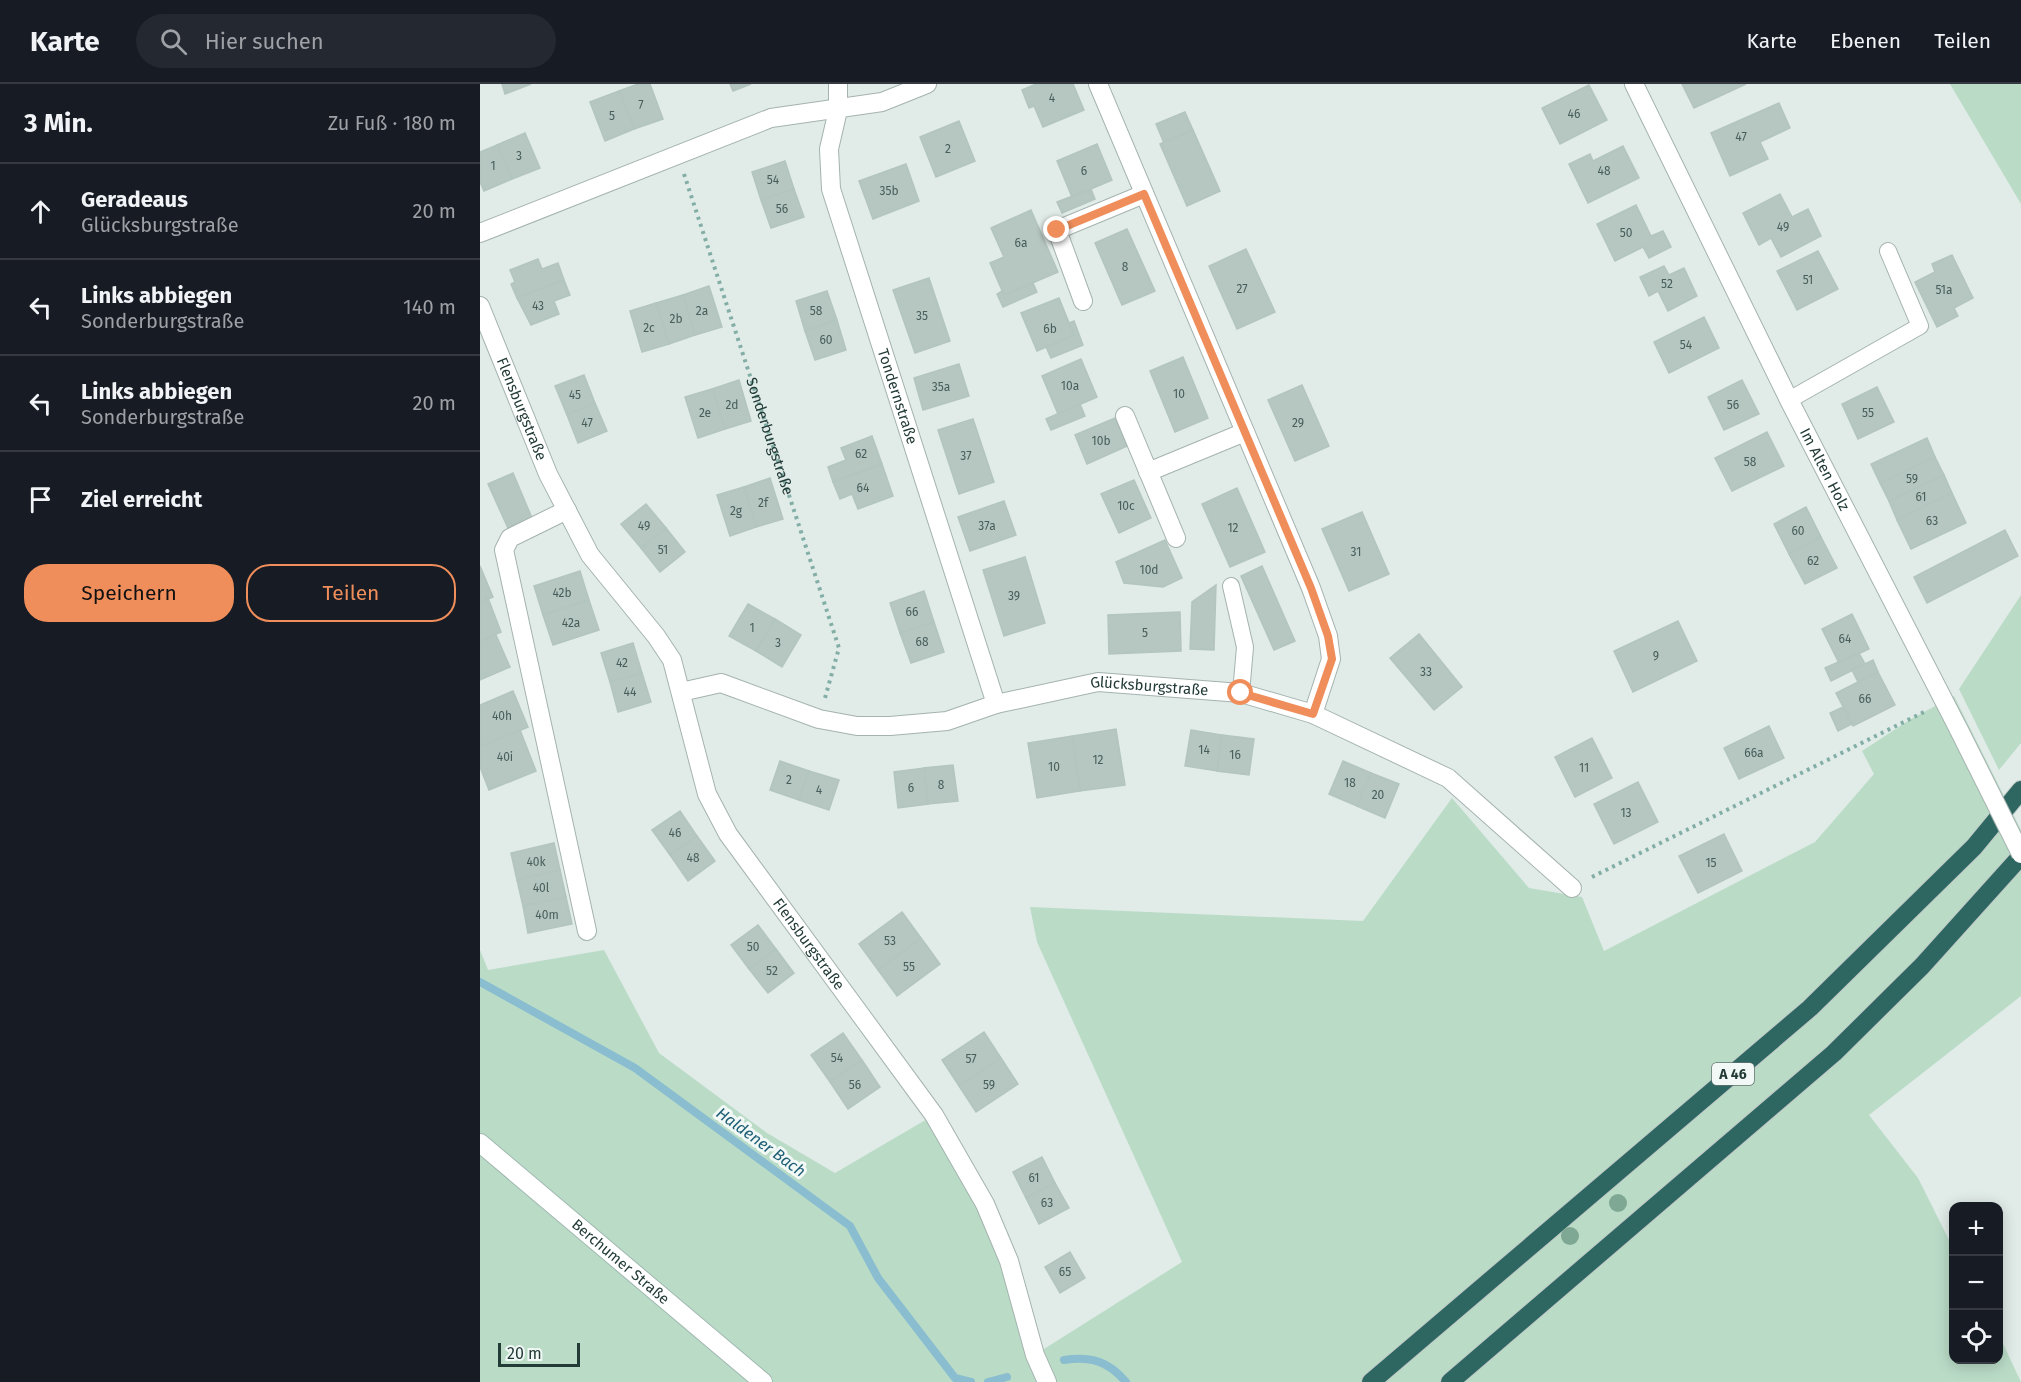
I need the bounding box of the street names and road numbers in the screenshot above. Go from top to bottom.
street label: Tondernstraße [874,347,921,447]
street label: Flensburgstraße [493,355,551,463]
street label: Sonderburgstraße [742,375,797,497]
street label: Im Alten Holz [1796,425,1854,514]
street label: Glücksburgstraße [1089,673,1209,699]
street label: Flensburgstraße [769,895,848,994]
road number: A 46 [1712,1063,1754,1085]
street label: Berchumer Straße [568,1215,673,1308]

